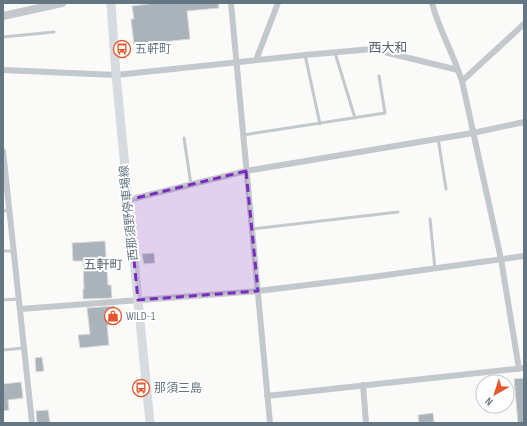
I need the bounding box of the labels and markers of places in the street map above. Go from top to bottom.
bus stop icon: 五軒町 [112,39,132,59]
place label: 五軒町 [135,42,171,57]
shop icon: WILD-1 [103,306,123,326]
place label: WILD-1 [126,309,156,324]
bus stop icon: 那須三島 [131,378,151,398]
place label: 那須三島 [154,381,202,396]

